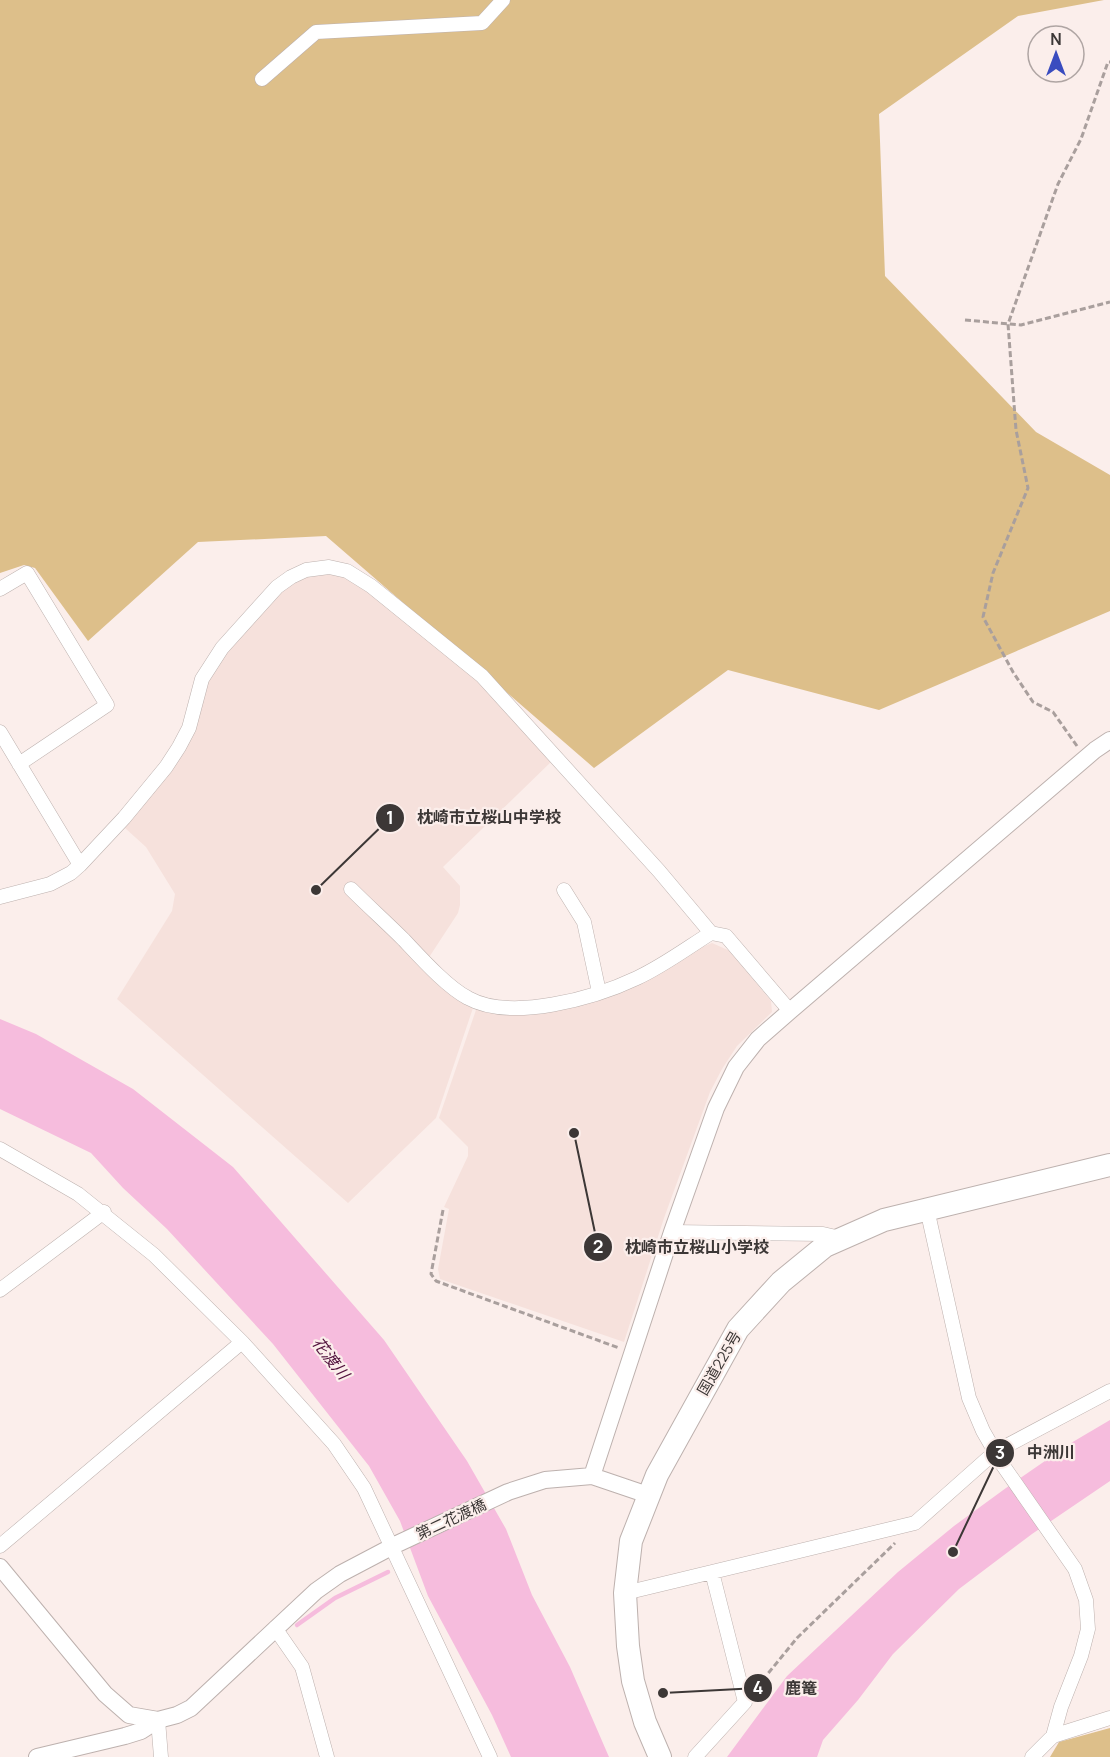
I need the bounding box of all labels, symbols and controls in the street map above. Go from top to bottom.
north arrow [1026,24,1086,84]
text: N [1050,28,1062,50]
callout: 枕崎市立桜山中学校 [375,801,573,835]
text: 1 [386,805,394,829]
text: 枕崎市立桜山中学校 [417,806,561,828]
callout: 枕崎市立桜山小学校 [583,1230,781,1264]
text: 2 [593,1234,603,1258]
text: 枕崎市立桜山小学校 [625,1236,769,1258]
street label: 国道225号 [692,1327,746,1399]
water label: 花渡川 [308,1332,356,1385]
callout: 中洲川 [985,1436,1087,1470]
text: 3 [995,1440,1005,1464]
text: 中洲川 [1027,1441,1075,1463]
street label: 第二花渡橋 [413,1494,489,1544]
callout: 鹿篭 [743,1671,829,1705]
text: 4 [753,1675,764,1699]
text: 鹿篭 [785,1677,817,1699]

